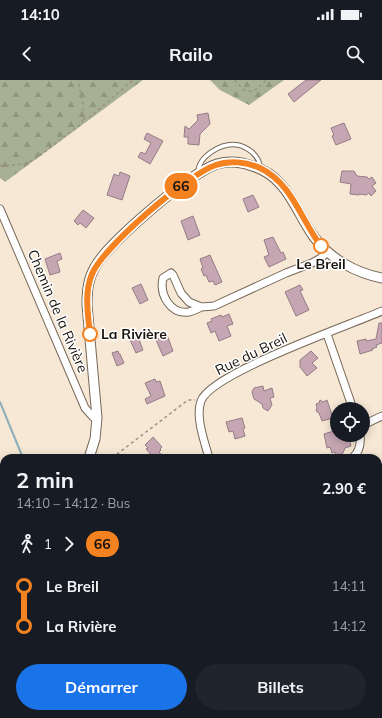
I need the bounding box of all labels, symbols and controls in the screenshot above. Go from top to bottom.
text: 14:10 [20,5,60,24]
icon: back [16,43,38,65]
text: Railo [169,43,213,66]
icon: search [344,43,366,65]
line badge: 66 [163,173,199,199]
text: 66 [173,177,189,195]
marker: Le Breil [313,238,329,254]
street label: Chemin de la Rivière [24,247,92,375]
place label: Le Breil [296,255,346,273]
place label: La Rivière [101,325,167,343]
marker: La Rivière [82,326,98,342]
street label: Rue du Breil [212,329,290,379]
map controls [330,402,370,442]
button: locate [330,402,370,442]
text: 2 min [16,466,74,494]
text: 2.90 € [322,479,366,498]
text: 14:10 – 14:12 · Bus [16,495,130,511]
icon: walk [16,533,38,555]
icon: forward [58,533,80,555]
text: 66 [94,535,111,553]
text: 1 [44,536,52,552]
text: Le Breil [46,577,99,596]
text: 14:11 [332,578,366,594]
text: La Rivière [46,617,117,636]
text: 14:12 [332,618,366,634]
button: Démarrer [16,664,187,710]
button: Billets [195,664,366,710]

